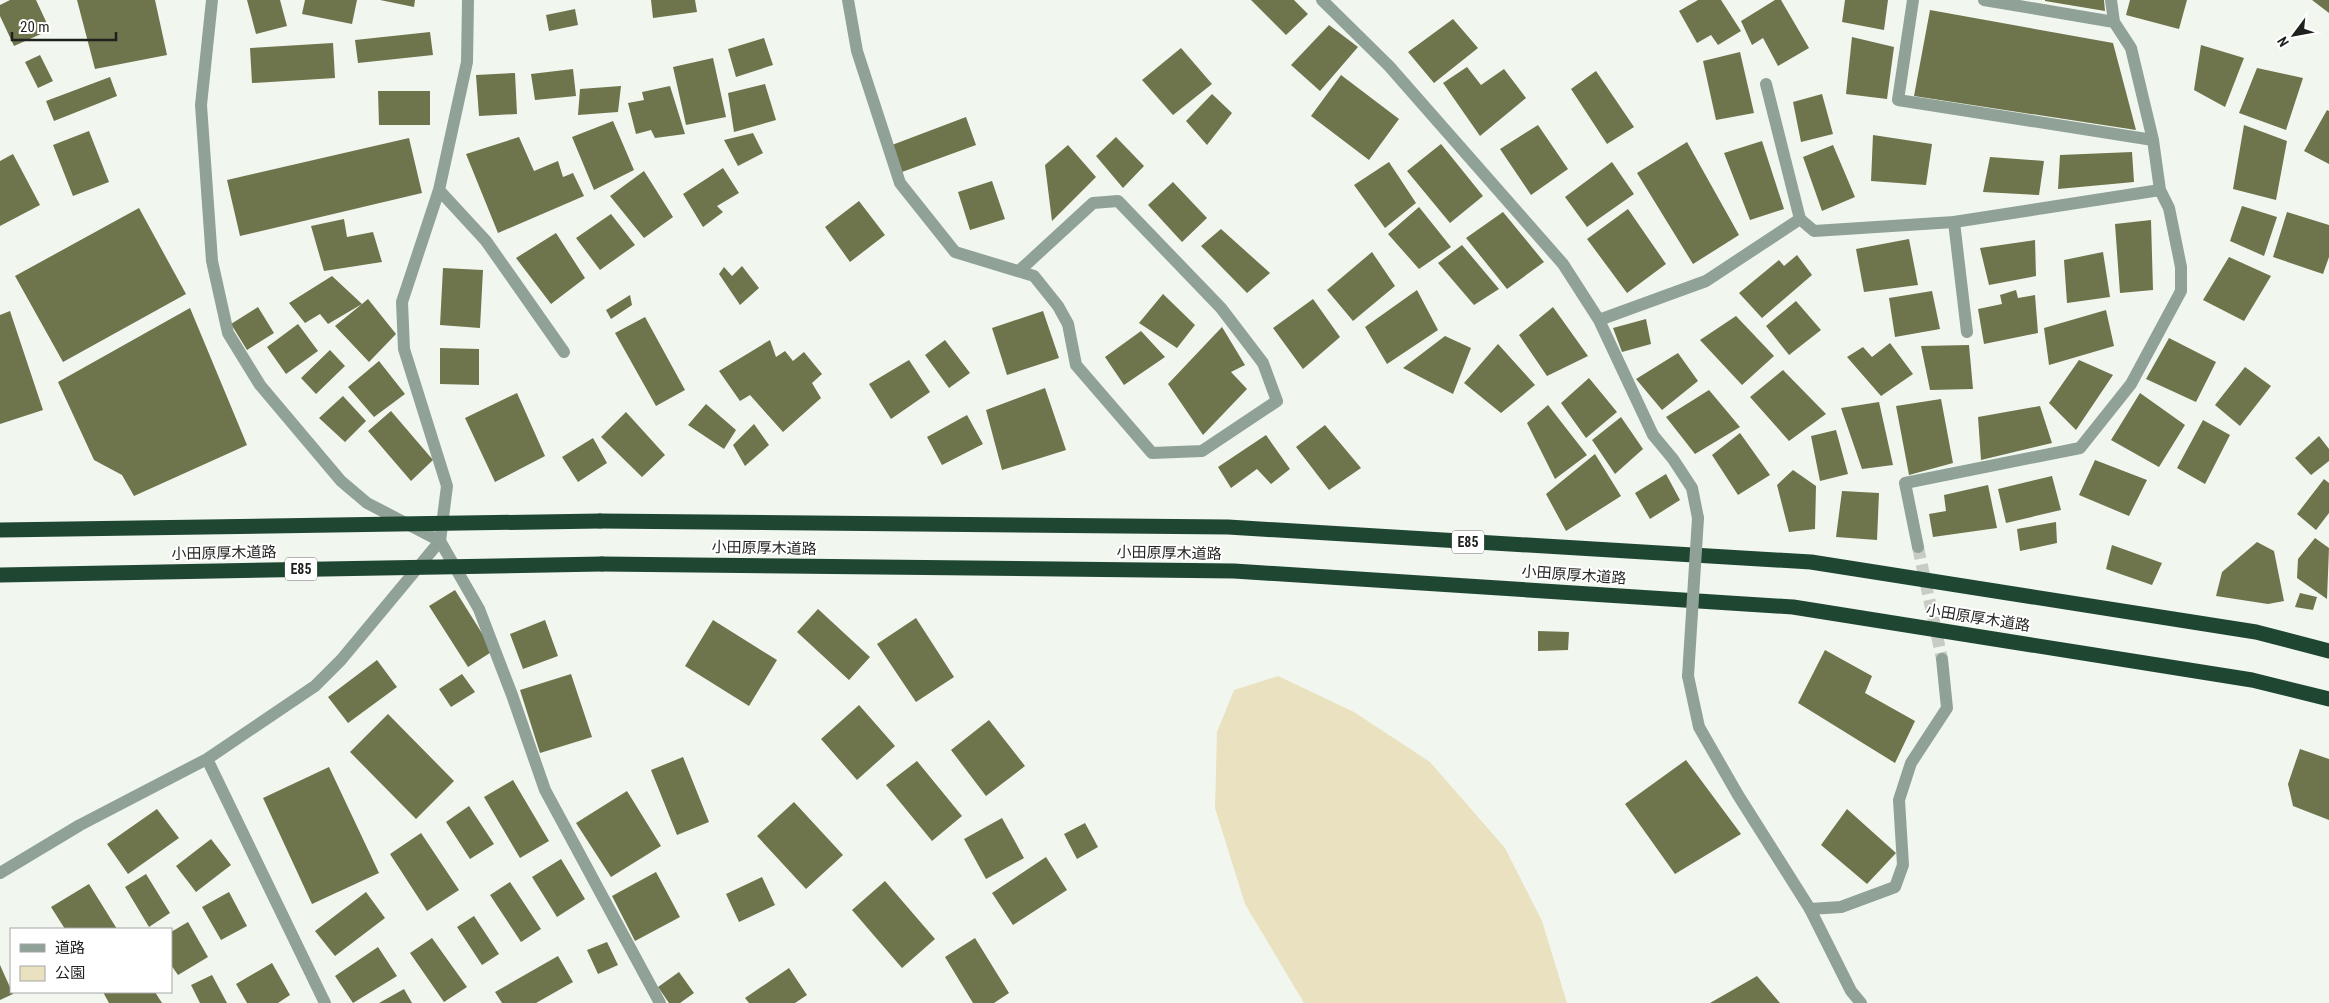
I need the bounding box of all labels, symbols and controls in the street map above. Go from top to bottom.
scale bar [12,10,116,42]
north arrow [2269,10,2319,60]
text: 20 m [20,18,50,36]
text: N [2274,34,2292,50]
road number: E85 [1452,530,1484,554]
street label: 小田原厚木道路 [711,538,817,558]
street label: 小田原厚木道路 [171,543,277,563]
street label: 小田原厚木道路 [1116,543,1222,563]
road number: E85 [285,558,317,580]
street label: 小田原厚木道路 [1521,562,1627,588]
street label: 小田原厚木道路 [1925,601,2031,635]
legend [10,928,172,993]
text: 道路 [55,939,85,957]
text: 公園 [55,964,85,982]

